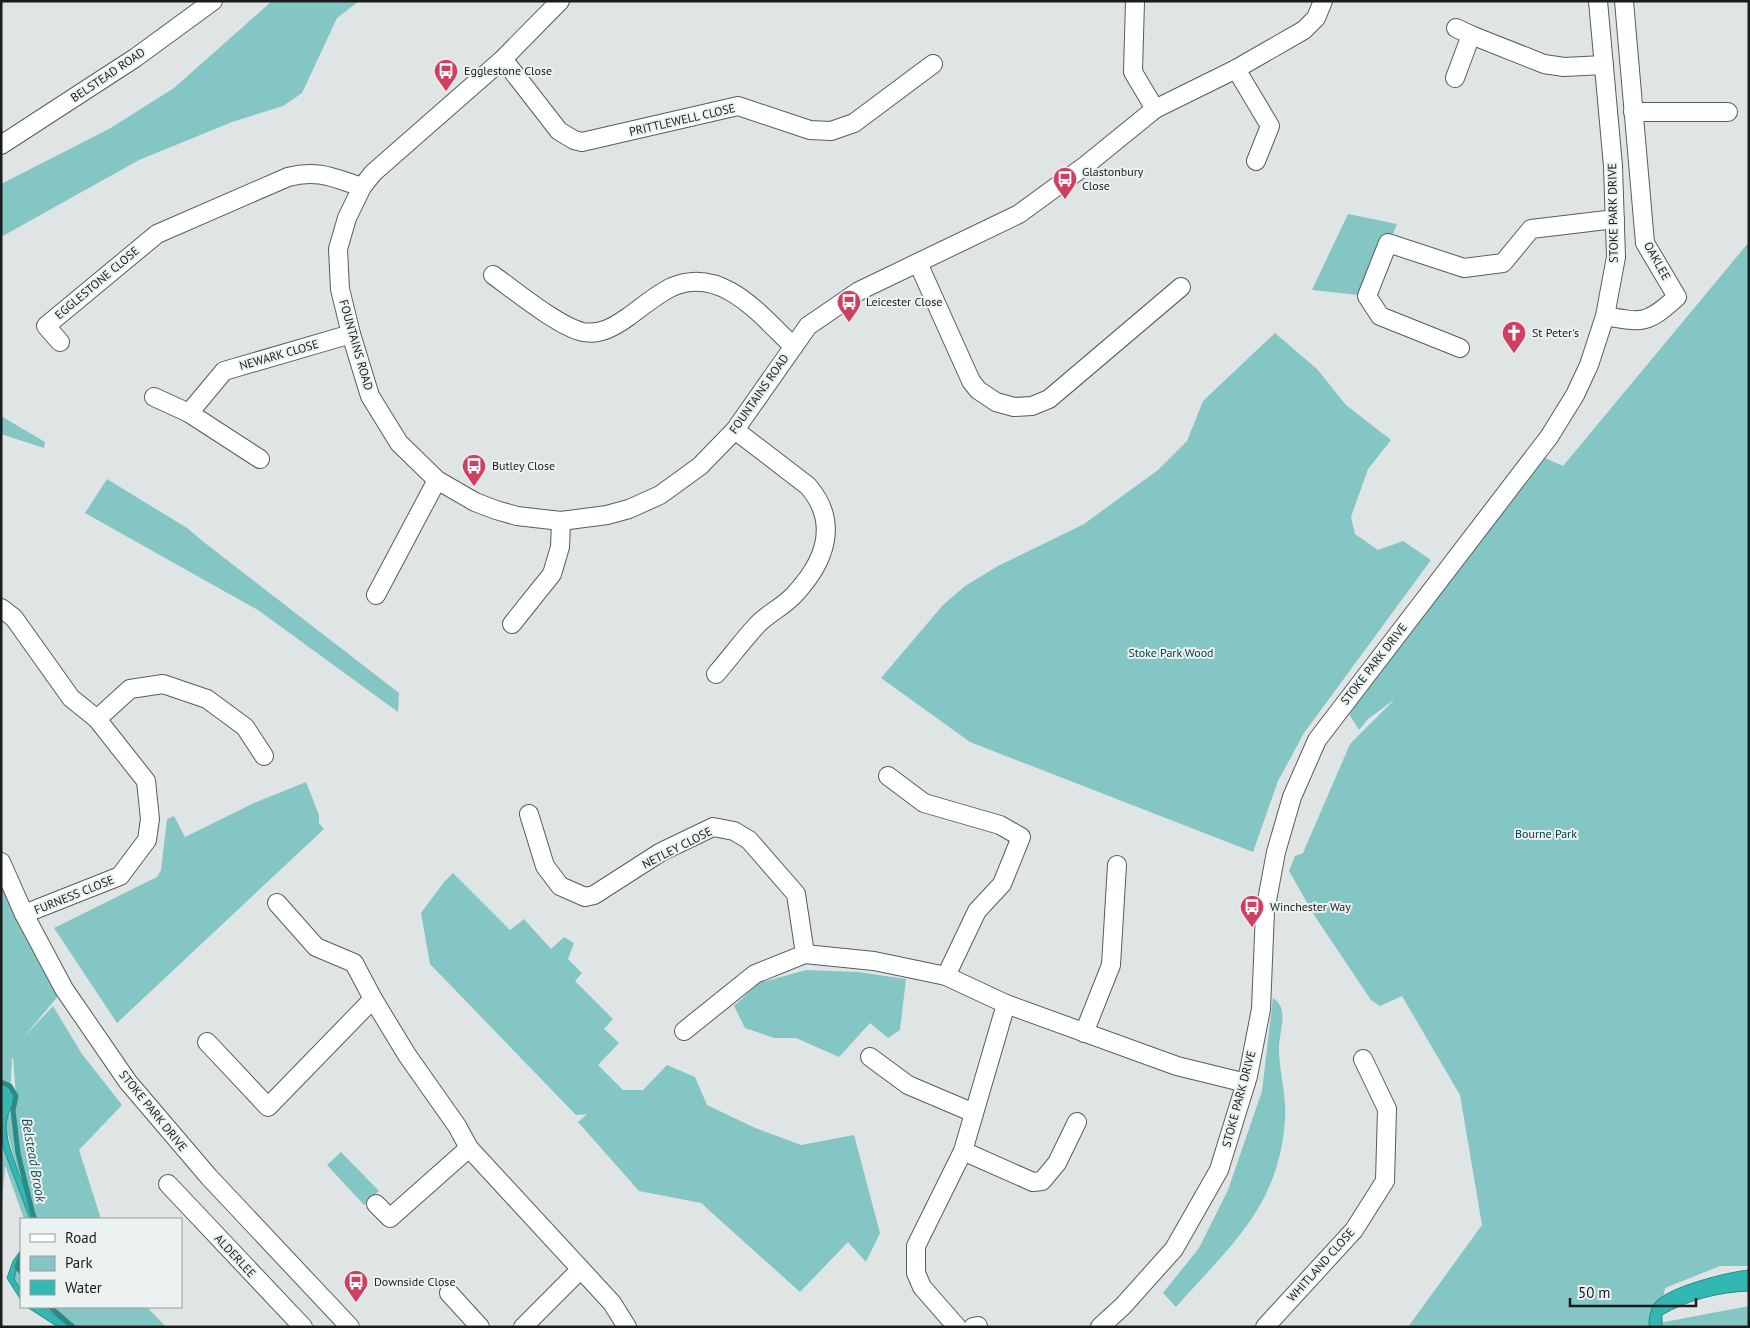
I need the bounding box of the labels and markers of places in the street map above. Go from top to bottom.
bus stop icon: Egglestone Close [433,58,459,92]
place label: Egglestone Close [464,63,552,78]
place label: Glastonbury Close [1082,164,1144,193]
bus stop icon: Glastonbury Close [1052,166,1078,200]
bus stop icon: Leicester Close [836,289,862,323]
place label: Leicester Close [866,294,942,309]
church icon: St Peter's [1501,320,1527,354]
place label: St Peter's [1532,325,1579,340]
bus stop icon: Butley Close [461,453,487,487]
place label: Butley Close [492,458,555,473]
bus stop icon: Winchester Way [1239,894,1265,928]
place label: Winchester Way [1270,899,1351,914]
bus stop icon: Downside Close [343,1269,369,1303]
place label: Downside Close [374,1274,456,1289]

